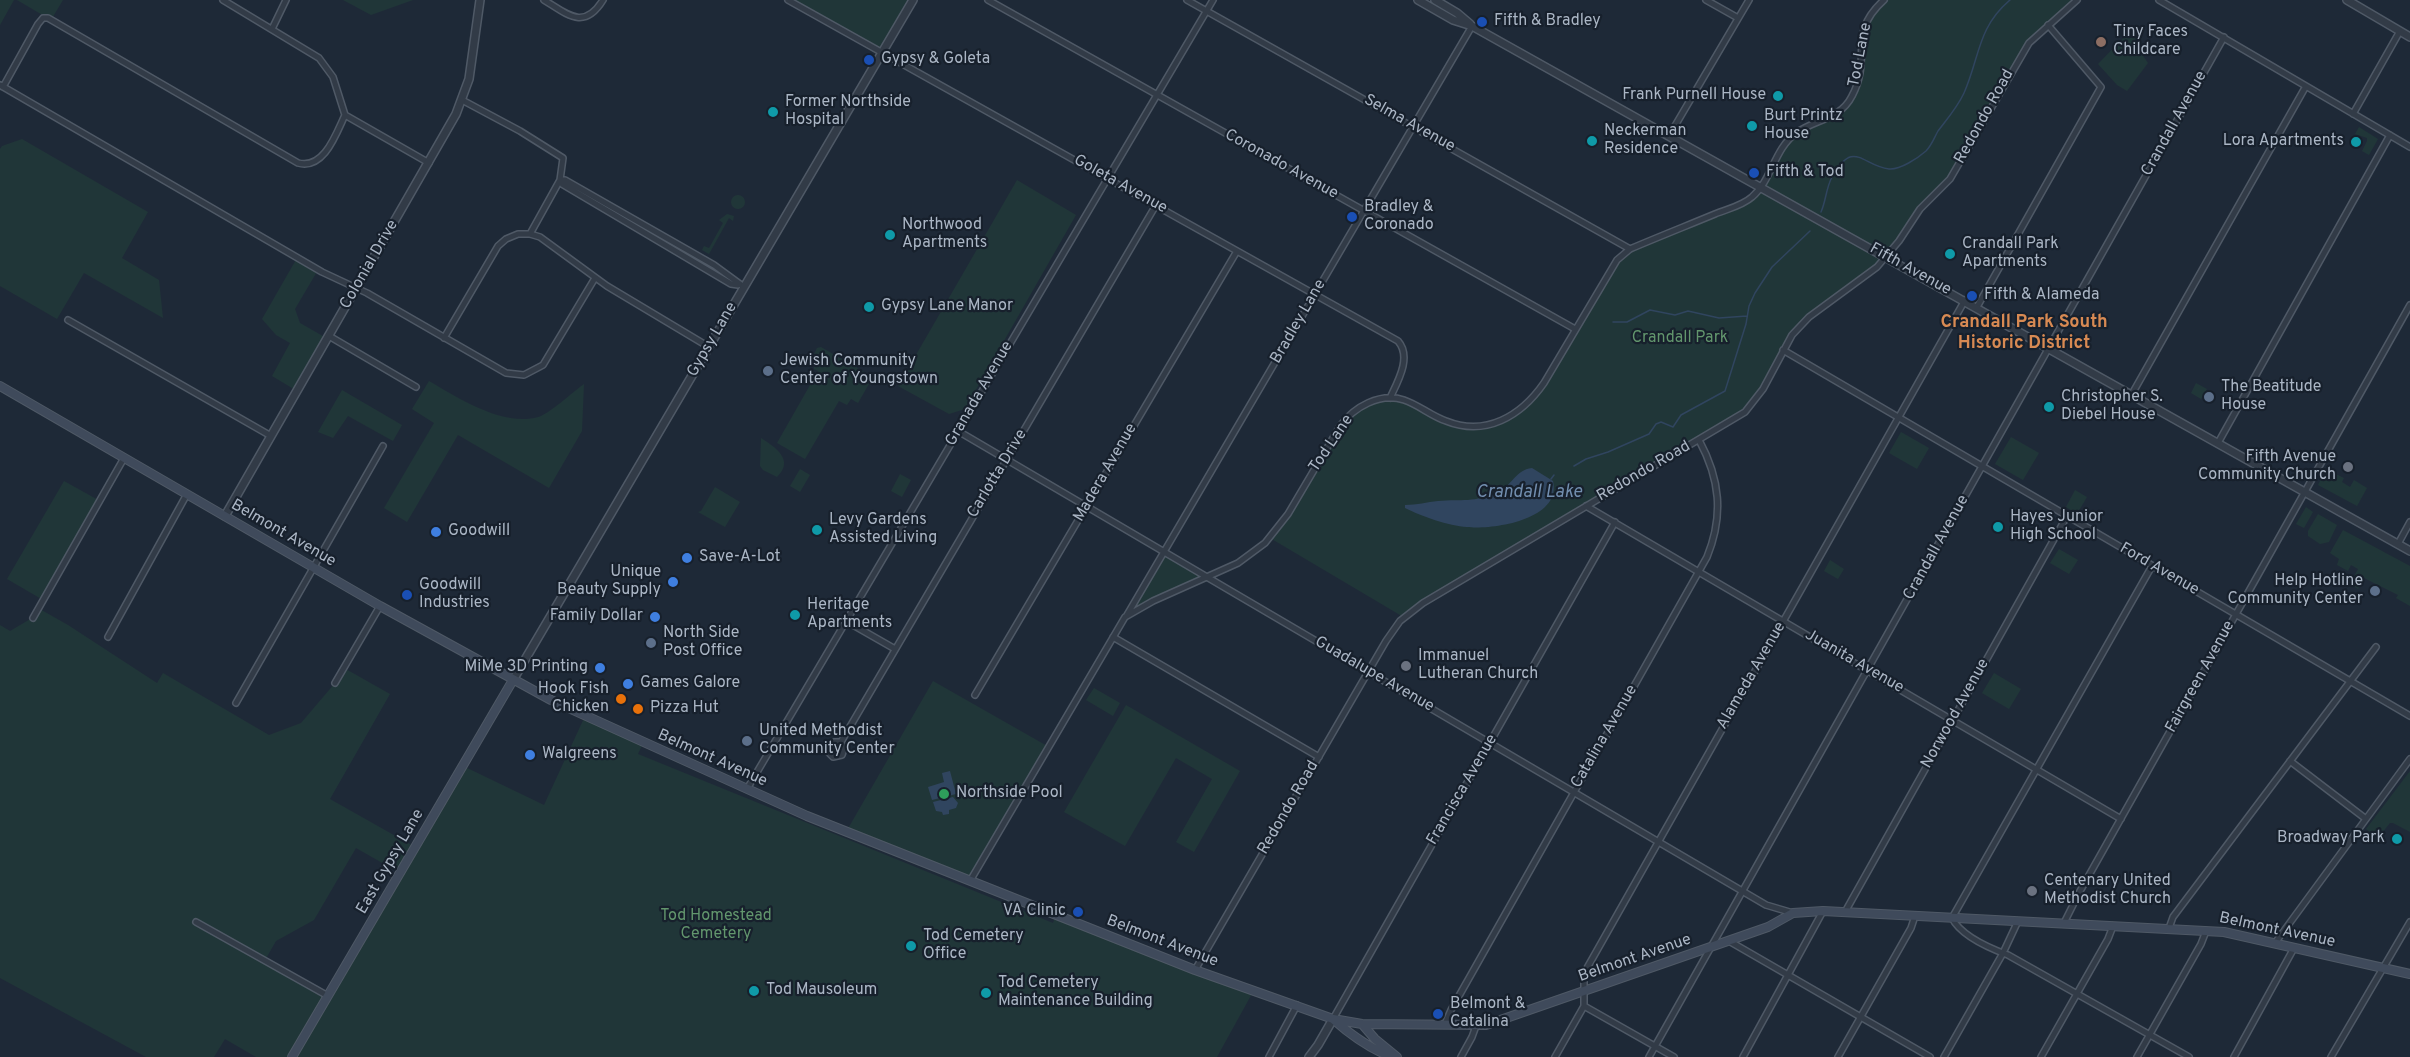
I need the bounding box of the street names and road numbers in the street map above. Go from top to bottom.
street label: Tod Lane [1845,21,1877,89]
street label: Redondo Road [1951,66,2019,168]
street label: Crandall Avenue [2138,68,2212,180]
street label: Selma Avenue [1360,91,1458,157]
street label: Coronado Avenue [1221,126,1341,204]
street label: Goleta Avenue [1070,151,1170,219]
street label: Colonial Drive [337,217,403,313]
street label: Fifth Avenue [1866,240,1954,300]
street label: Bradley Lane [1267,276,1331,368]
street label: Gypsy Lane [684,299,742,381]
street label: Granada Avenue [942,338,1018,450]
street label: Tod Lane [1306,412,1358,476]
street label: Madera Avenue [1070,420,1142,526]
street label: Carlotta Drive [964,426,1032,522]
street label: Redondo Road [1594,437,1694,507]
street label: Crandall Avenue [1900,492,1974,604]
street label: Belmont Avenue [227,496,339,572]
street label: Ford Avenue [2116,540,2202,600]
street label: Fairgreen Avenue [2162,618,2240,736]
street label: Alameda Avenue [1713,619,1791,733]
street label: Juanita Avenue [1801,626,1907,698]
street label: Guadalupe Avenue [1311,633,1437,717]
street label: Norwood Avenue [1918,656,1994,772]
street label: Catalina Avenue [1568,682,1642,792]
street label: Belmont Avenue [654,726,770,792]
street label: Francisca Avenue [1424,731,1502,849]
street label: Redondo Road [1254,758,1324,858]
street label: East Gypsy Lane [353,806,429,918]
street label: Belmont Avenue [2217,909,2337,953]
street label: Belmont Avenue [1103,912,1221,972]
street label: Belmont Avenue [1576,931,1694,987]

